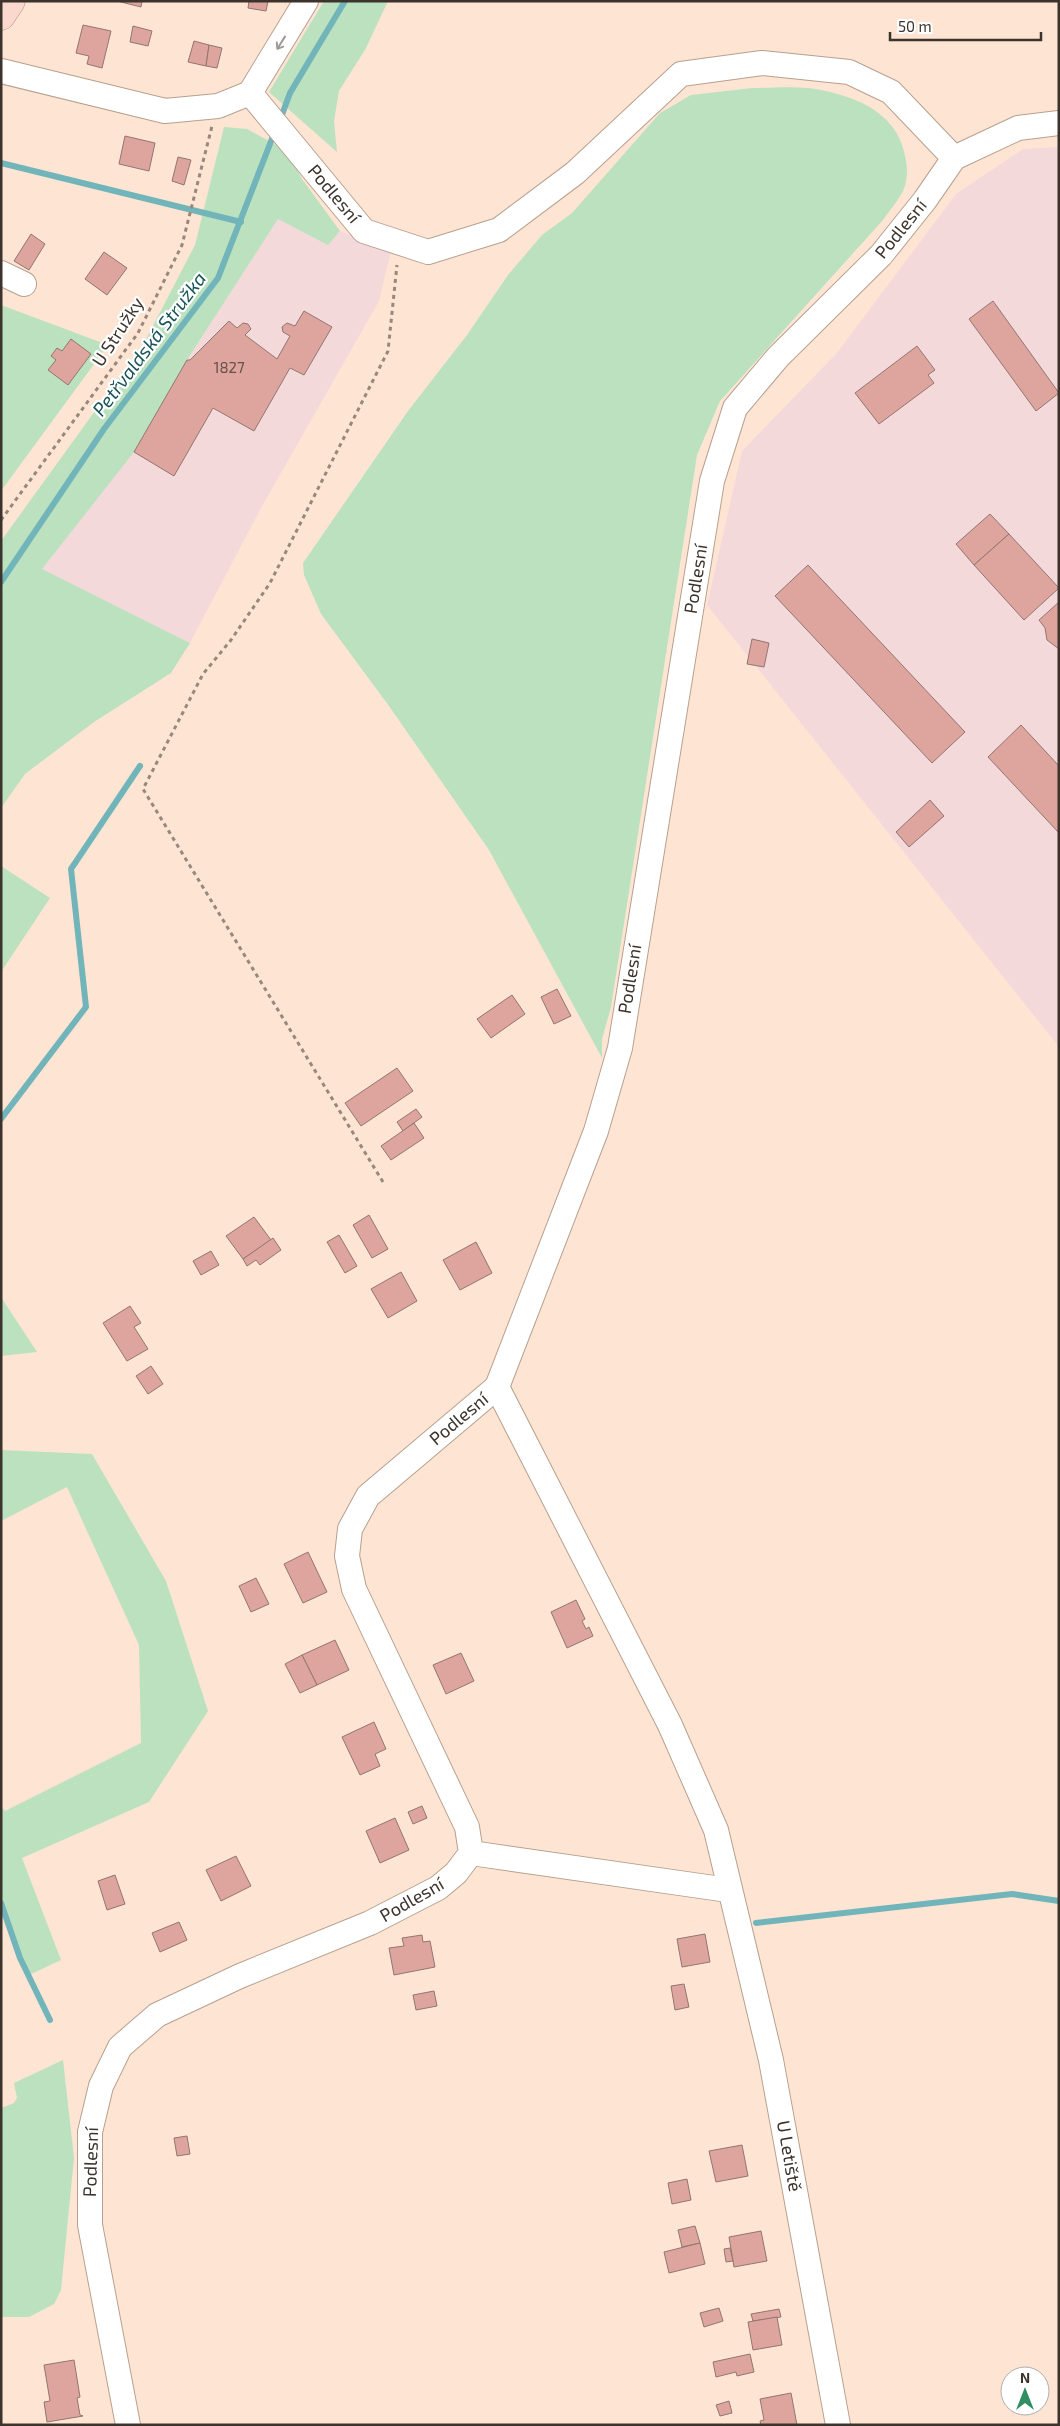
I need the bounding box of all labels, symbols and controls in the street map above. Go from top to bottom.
scale bar [890,10,1041,42]
text: 50 m [898,17,932,35]
one-way arrow [275,36,285,50]
street label: Podlesní [304,159,366,228]
street label: Podlesní [870,194,931,263]
water label: Petřvaldská Stružka [87,267,210,420]
street label: U Stružky [87,292,148,370]
house number: 1827 [213,358,245,376]
street label: Podlesní [679,542,711,615]
street label: Podlesní [613,942,645,1015]
street label: Podlesní [424,1387,493,1449]
street label: Podlesní [376,1872,448,1926]
street label: U Letiště [773,2119,807,2193]
street label: Podlesní [78,2126,102,2197]
north arrow [1000,2366,1050,2416]
text: N [1020,2369,1030,2386]

